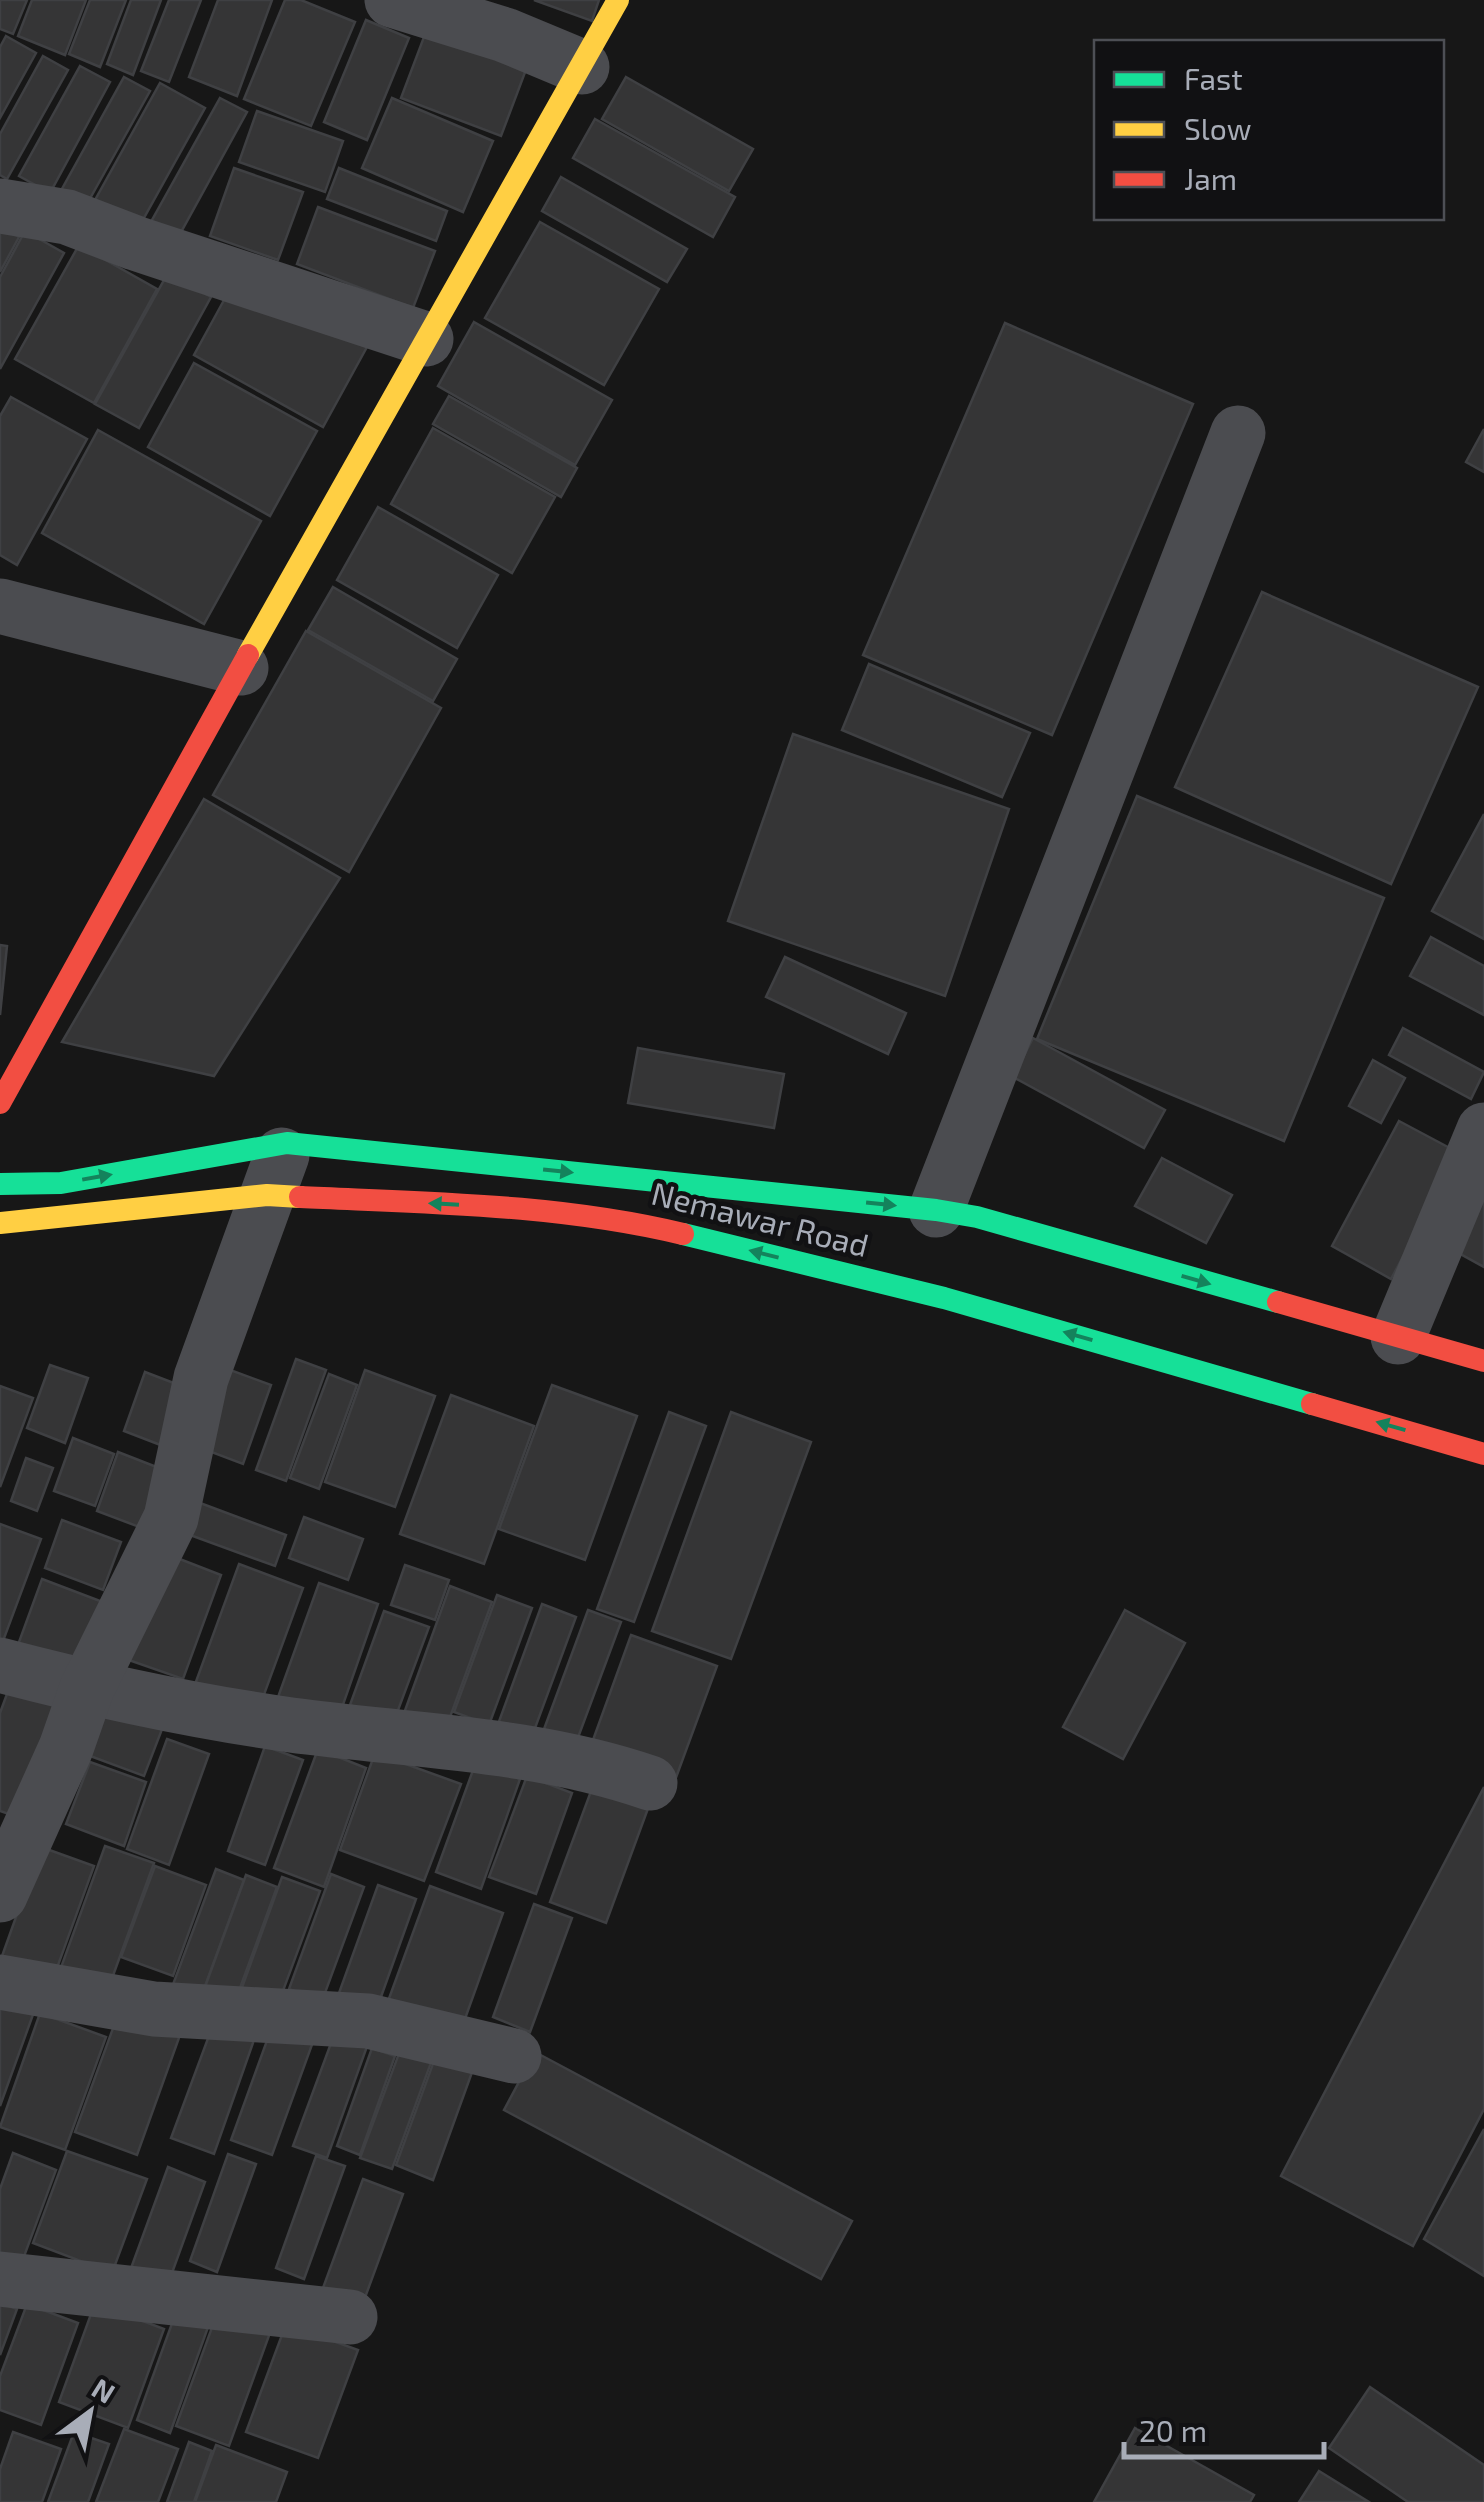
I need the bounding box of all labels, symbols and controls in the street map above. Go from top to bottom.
legend [1094,40,1444,220]
text: Fast [1184,60,1243,96]
text: Slow [1184,110,1251,146]
text: Jam [1184,160,1237,196]
one-way arrow [542,1163,574,1179]
one-way arrow [82,1169,113,1184]
street label: Nemawar Road [648,1173,873,1263]
one-way arrow [427,1196,459,1212]
one-way arrow [865,1197,897,1213]
one-way arrow [748,1246,779,1261]
one-way arrow [1181,1273,1212,1288]
one-way arrow [1063,1328,1093,1343]
one-way arrow [1375,1418,1406,1434]
north arrow [40,2362,140,2462]
text: N [86,2370,121,2410]
scale bar [1124,2397,1324,2459]
text: 20 m [1139,2412,1207,2448]

